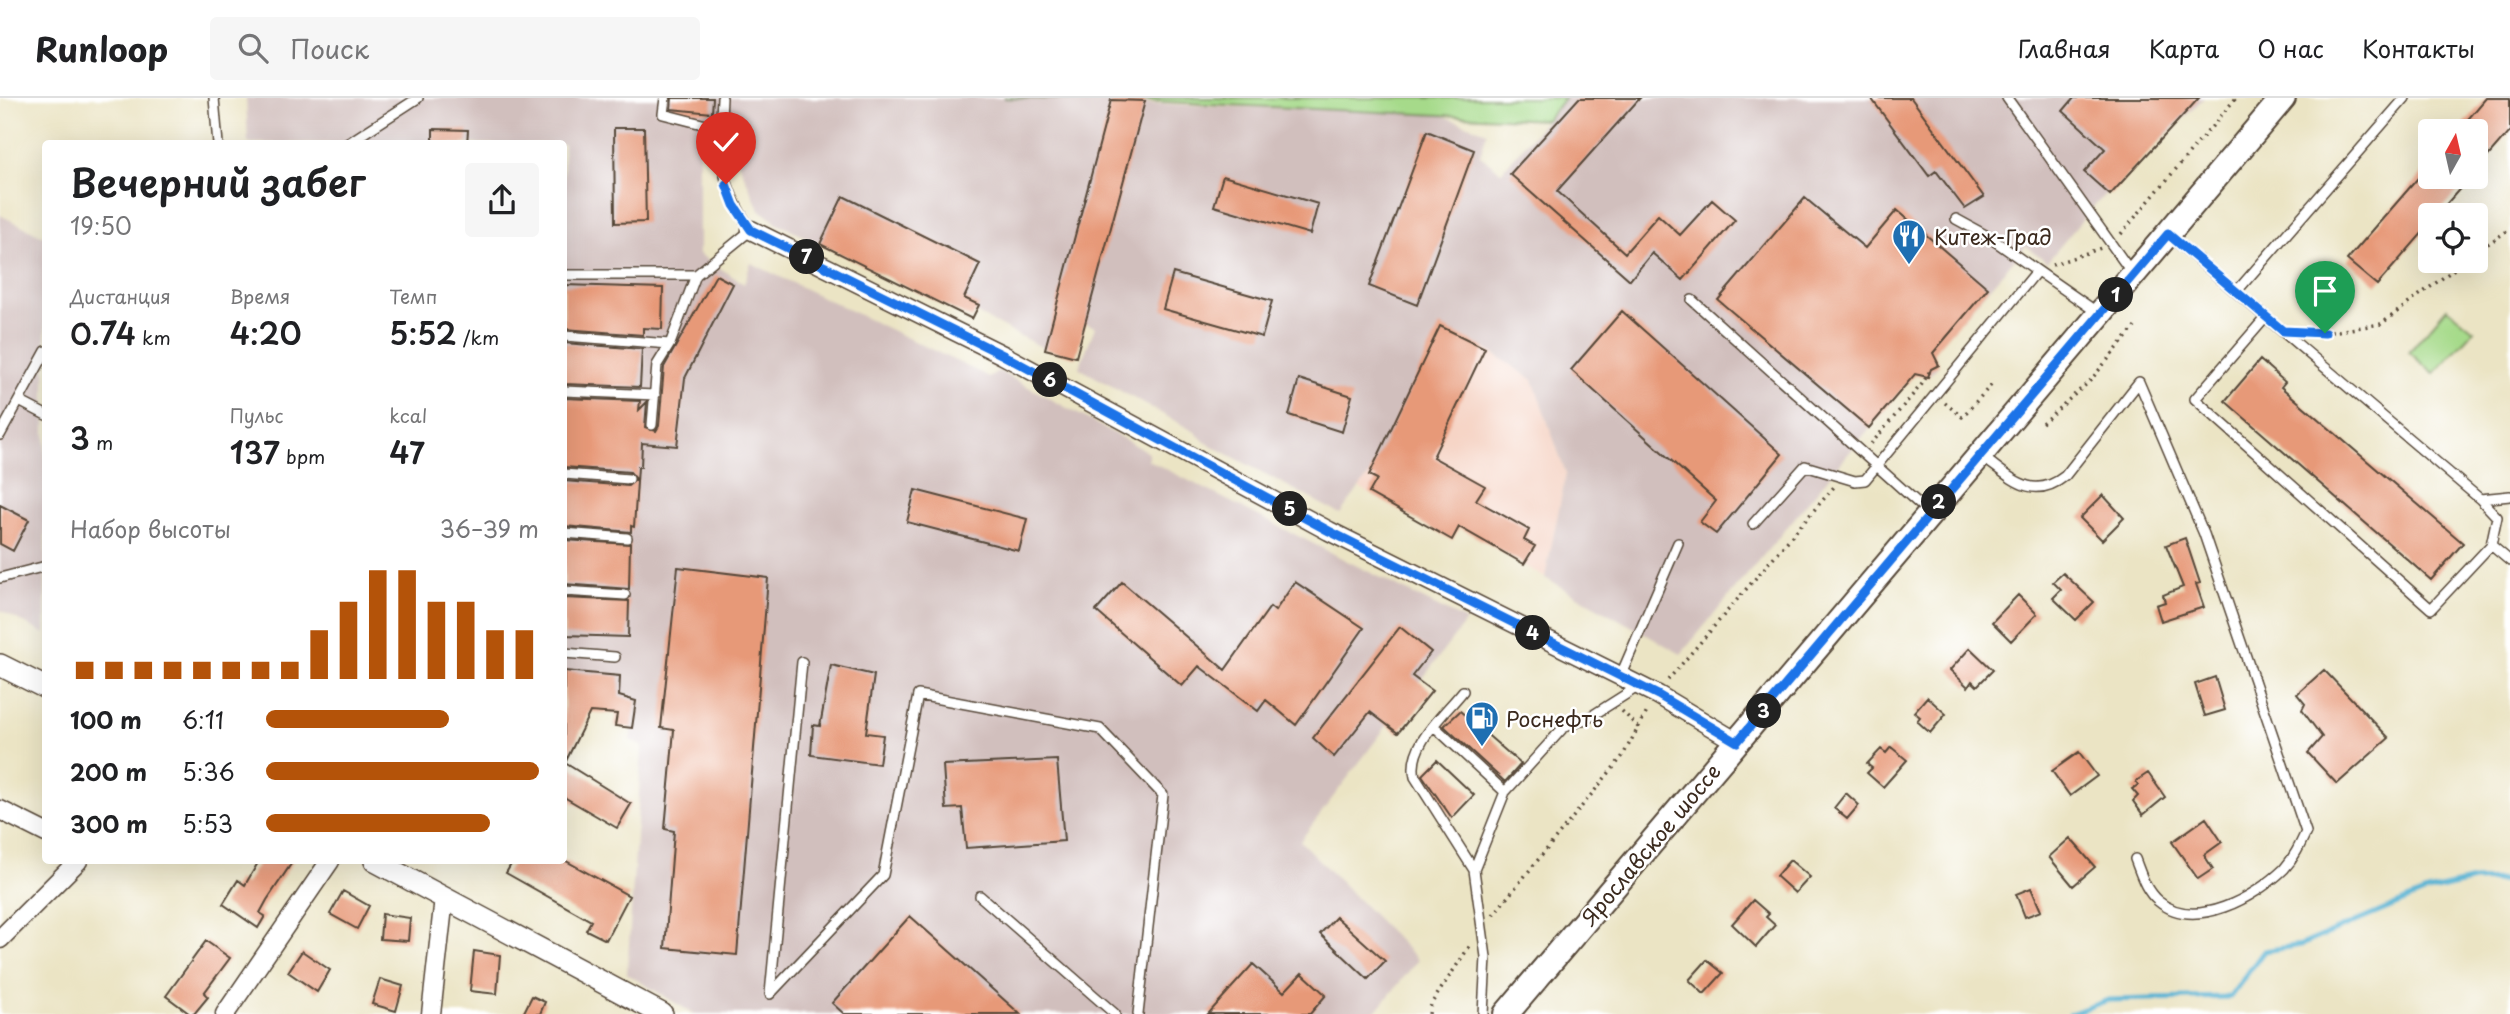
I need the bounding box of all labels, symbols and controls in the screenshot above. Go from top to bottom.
search box [210,17,700,80]
text: Runloop [35,23,168,73]
icon: search [234,29,272,67]
text: Поиск [290,29,369,68]
text: Главная [2018,30,2111,66]
text: Карта [2149,30,2219,66]
text: О нас [2257,30,2324,66]
text: Контакты [2362,30,2475,66]
pin [696,112,756,184]
north arrow [2418,119,2488,189]
map controls [2418,119,2488,273]
icon: check [707,123,745,161]
text: Вечерний забег [70,153,366,210]
button: share [465,163,539,237]
button: locate [2418,203,2488,273]
text: 19:50 [70,208,132,243]
restaurant icon: Китеж-Град [1890,217,1928,266]
place label: Китеж-Град [1934,220,2052,252]
pin: 7 [790,240,824,274]
text: 7 [801,242,812,270]
pin [2295,261,2355,333]
icon: arrive [2306,272,2344,310]
pin: 1 [2098,278,2134,312]
text: 1 [2111,280,2120,308]
text: Дистанция [70,282,171,310]
text: Время [230,282,290,310]
text: Темп [389,282,437,310]
text: 0.74 [70,310,136,355]
text: 4:20 [230,310,302,355]
text: 5:52 [389,310,457,355]
text: km [136,323,171,351]
text: /km [457,323,499,351]
pin: 6 [1032,362,1068,398]
text: 6 [1043,365,1056,393]
text: Пульс [230,401,283,429]
text: kcal [389,401,427,429]
text: 3 [70,415,90,460]
text: m [90,428,113,456]
text: 137 [230,429,280,474]
text: 47 [389,429,425,474]
text: bpm [280,442,325,470]
pin: 2 [1922,484,1956,520]
text: 2 [1932,487,1945,515]
pin: 5 [1272,492,1308,526]
text: 5 [1283,494,1296,522]
text: Набор высоты [70,511,231,546]
text: 36–39 m [440,511,539,546]
pin: 4 [1516,616,1550,650]
text: 4 [1526,618,1539,646]
pin: 3 [1746,694,1782,728]
text: 3 [1757,696,1770,724]
fuel station icon: Роснефть [1463,699,1501,748]
text: 100 m [70,702,142,737]
text: 6:11 [182,702,224,737]
place label: Роснефть [1506,702,1603,734]
text: 200 m [70,754,147,789]
text: 5:36 [182,754,235,789]
street label: Ярославское шоссе [1572,756,1728,933]
text: 300 m [70,806,148,841]
text: 5:53 [182,806,233,841]

